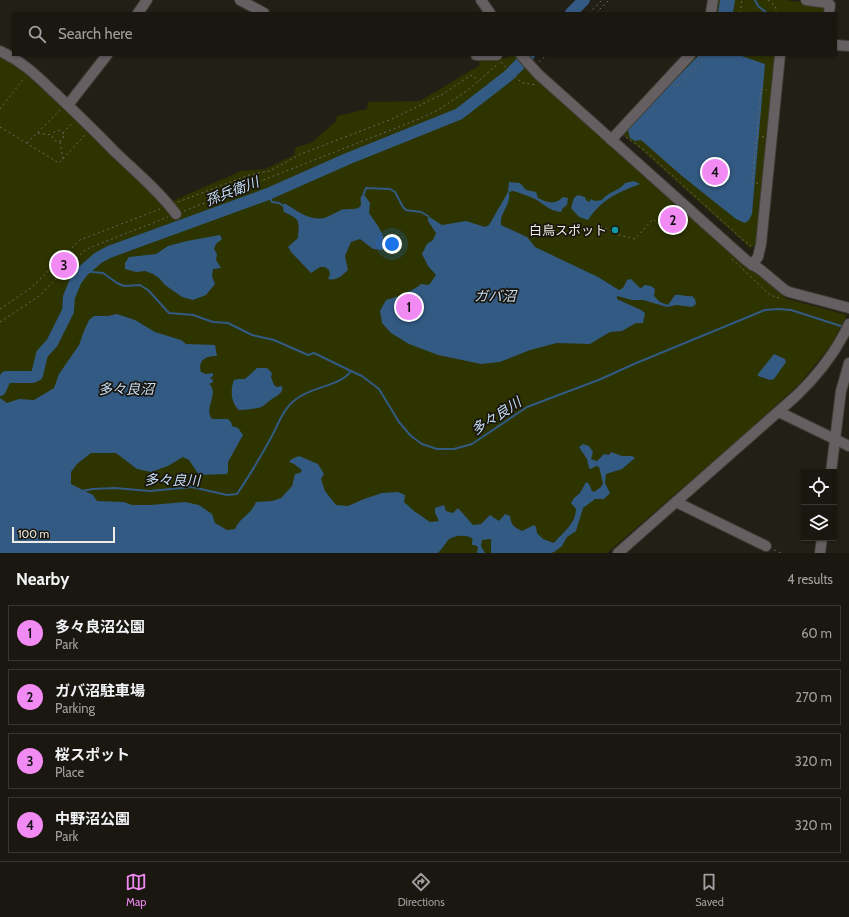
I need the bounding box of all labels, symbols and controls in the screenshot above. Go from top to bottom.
search box [12,12,837,56]
icon: search [26,23,48,45]
text: Search here [58,25,133,43]
pin: 4 [702,157,728,187]
water label: 孫兵衛川 [203,172,263,209]
pin: 2 [660,205,686,235]
place label: 白鳥スポット [529,222,607,238]
marker: 白鳥スポット [610,225,620,235]
your location [382,234,402,254]
pin: 3 [51,250,77,280]
water label: ガバ沼 [474,287,518,305]
pin: 1 [396,292,422,322]
water label: 多々良沼 [98,380,156,398]
water label: 多々良川 [468,392,526,439]
map controls [801,469,837,541]
button: locate [801,469,837,505]
water label: 多々良川 [144,471,202,490]
button: layers [801,505,837,541]
scale bar [12,525,115,544]
text: 100 m [18,527,49,541]
text: Nearby [16,569,69,589]
text: 4 results [787,571,833,587]
text: 多々良沼公園 [55,618,145,636]
text: 1 [28,625,32,641]
text: 60 m [801,625,832,641]
text: Park [55,636,78,652]
text: ガバ沼駐車場 [55,682,145,700]
text: 2 [27,689,33,705]
text: 270 m [795,689,832,705]
text: Parking [55,700,95,716]
text: 桜スポット [55,746,130,764]
text: 3 [26,753,34,769]
text: 320 m [795,753,832,769]
text: Place [55,764,84,780]
text: 中野沼公園 [55,810,130,828]
text: 4 [26,817,34,833]
text: 320 m [795,817,832,833]
text: Park [55,828,78,844]
tab: Map [125,871,147,909]
tab: Directions [398,871,445,909]
tab: Saved [695,871,724,909]

